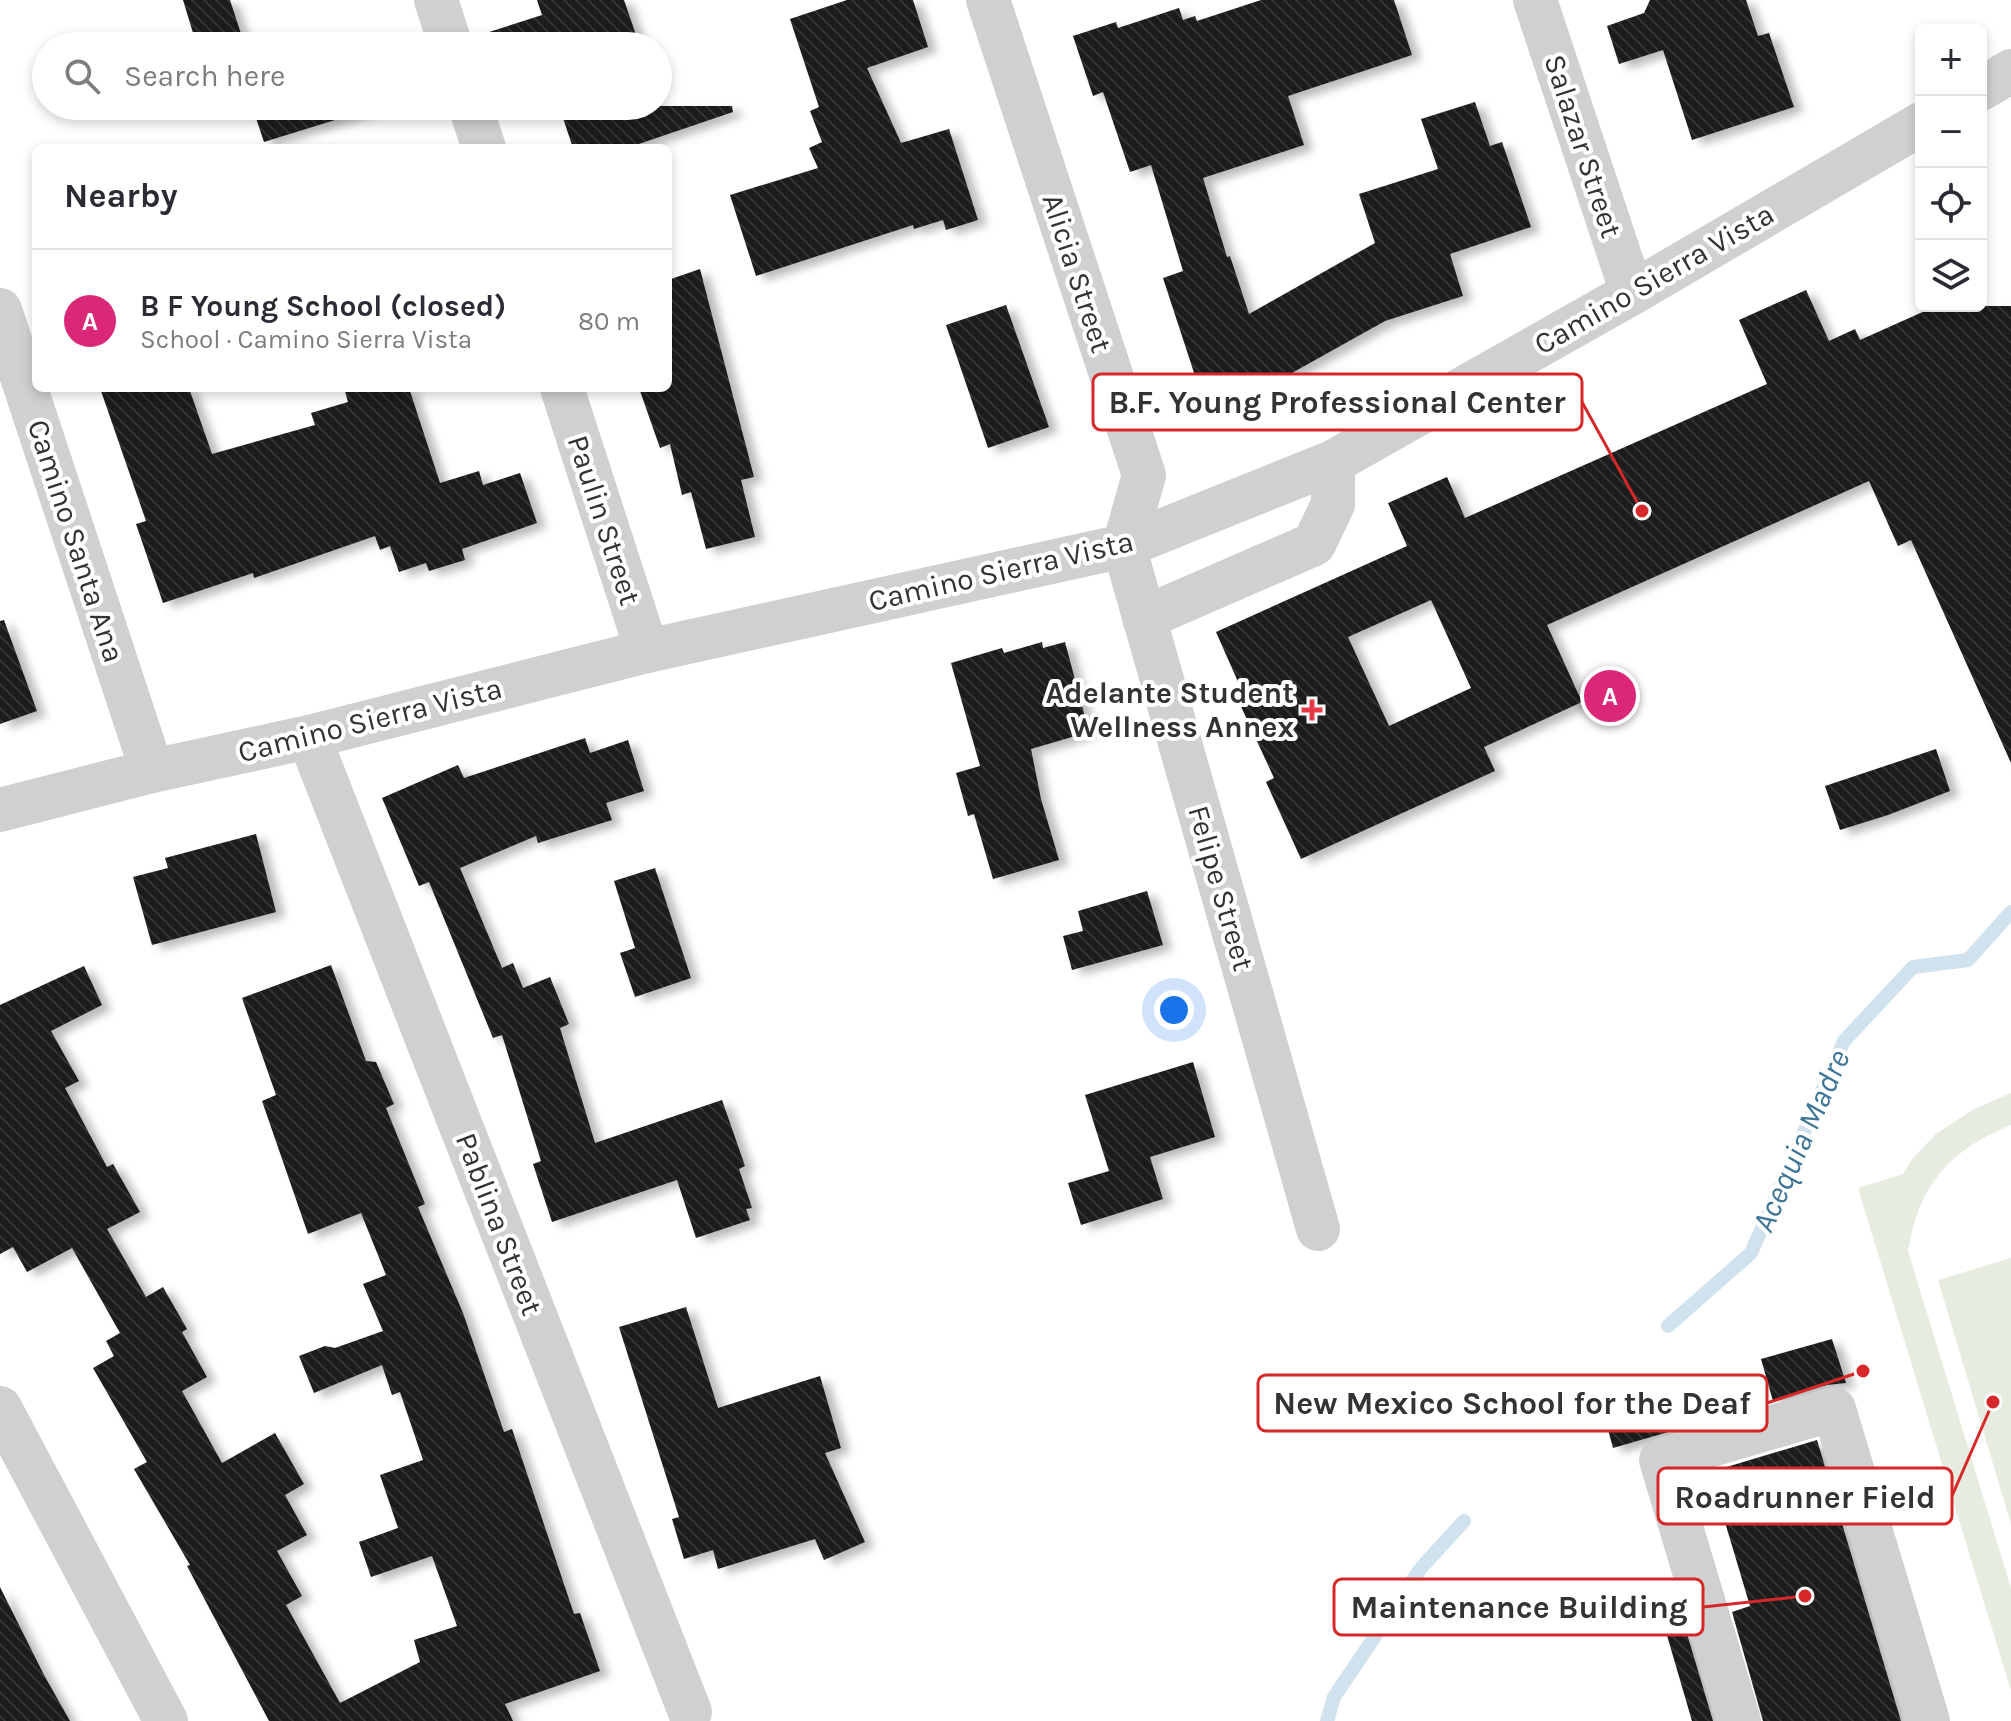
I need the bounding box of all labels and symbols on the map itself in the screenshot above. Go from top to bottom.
street label: Salazar Street [1536,50,1630,242]
street label: Alicia Street [1034,189,1120,357]
street label: Camino Sierra Vista [1528,196,1780,362]
callout: B.F. Young Professional Center [1093,374,1582,430]
text: B.F. Young Professional Center [1108,384,1566,421]
street label: Camino Santa Ana [20,415,132,667]
street label: Paulin Street [560,431,648,609]
street label: Camino Sierra Vista [865,523,1137,619]
pin: A [1584,666,1636,726]
street label: Camino Sierra Vista [234,670,506,770]
place label: Adelante Student Wellness Annex [1046,675,1294,745]
marker: Adelante Student Wellness Annex [1301,699,1323,721]
street label: Felipe Street [1180,801,1262,975]
your location [1154,990,1194,1030]
water label: Acequia Madre [1744,1044,1858,1238]
street label: Pablina Street [448,1128,550,1320]
callout: New Mexico School for the Deaf [1258,1375,1767,1431]
text: New Mexico School for the Deaf [1273,1385,1751,1422]
callout: Roadrunner Field [1658,1468,1952,1524]
text: Roadrunner Field [1674,1479,1936,1516]
callout: Maintenance Building [1334,1579,1703,1635]
text: Maintenance Building [1350,1589,1688,1626]

